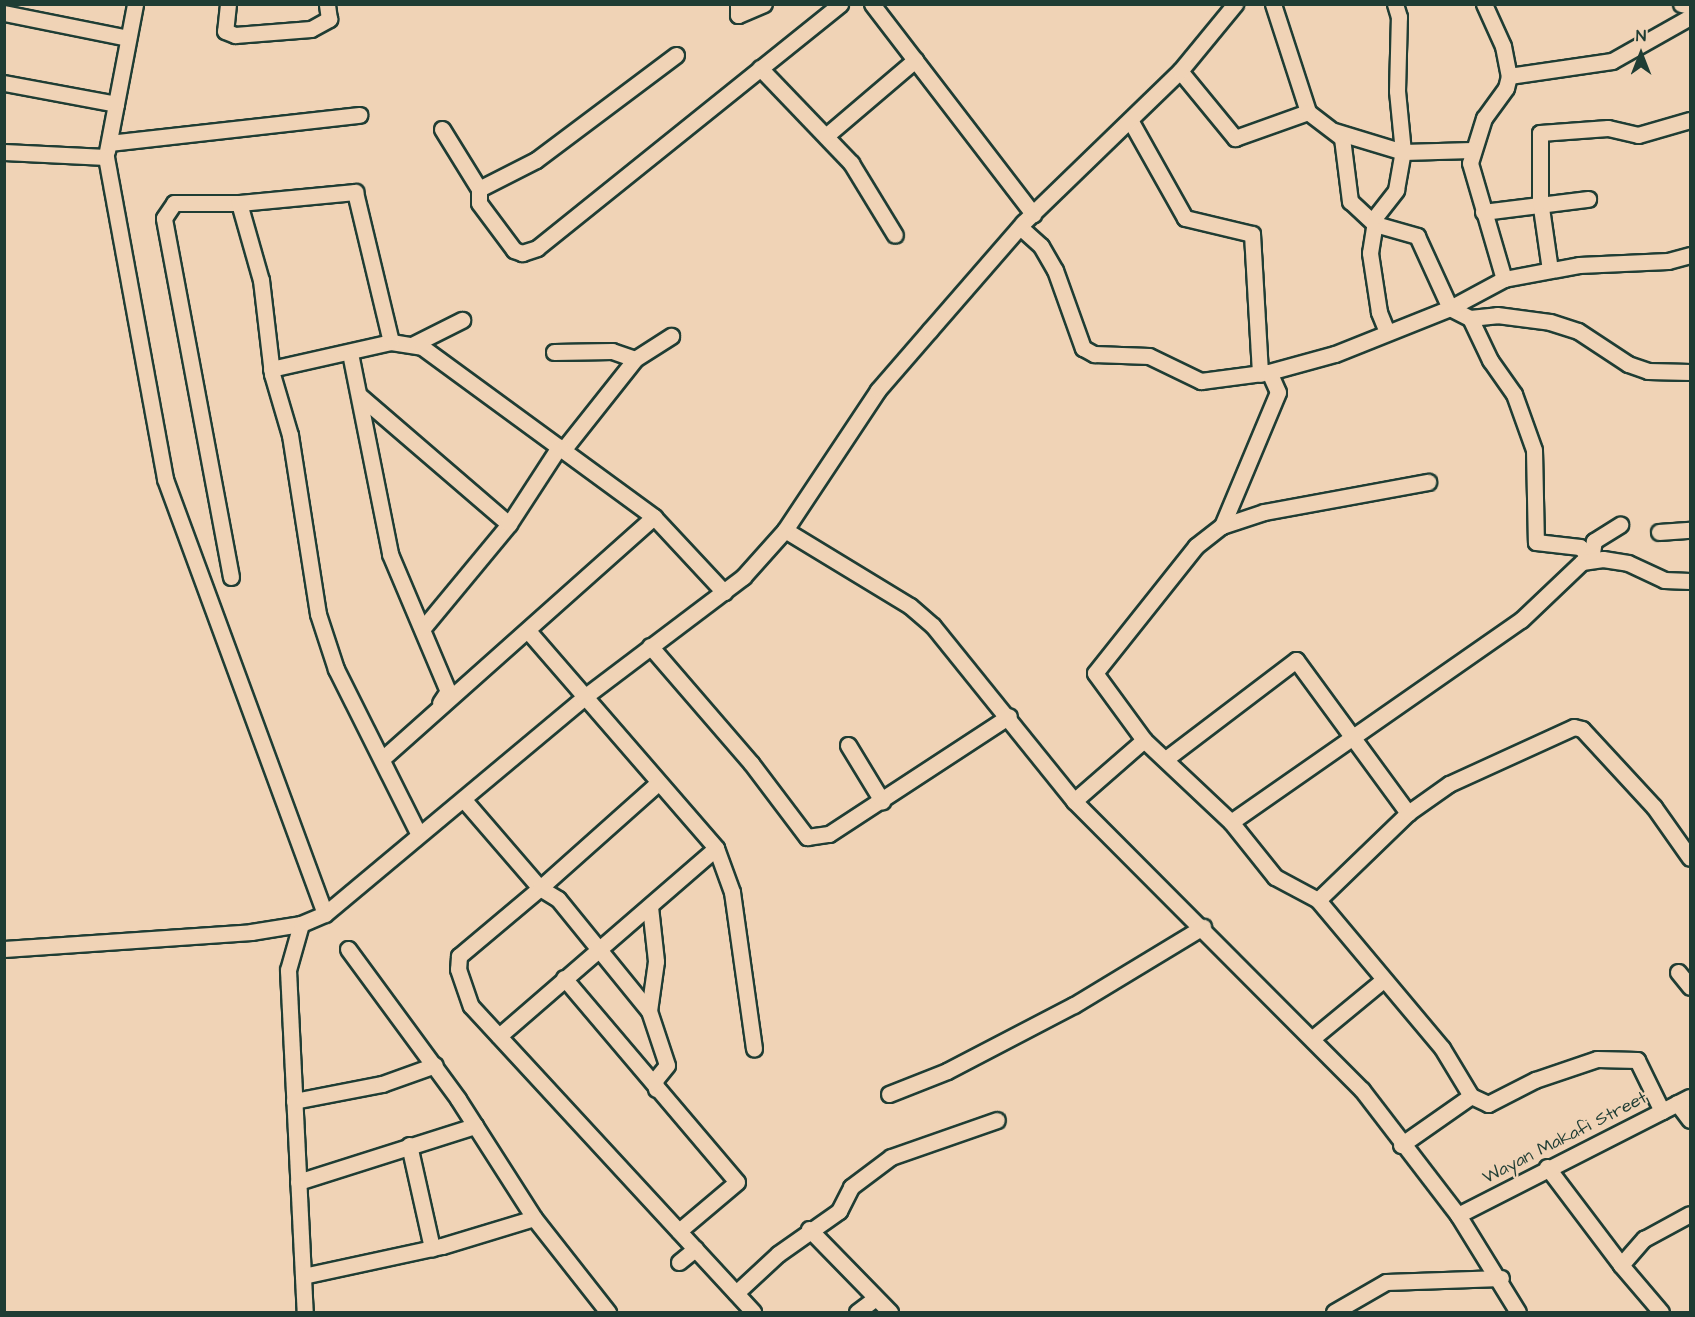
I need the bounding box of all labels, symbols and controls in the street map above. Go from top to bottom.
north arrow [1611,24,1671,84]
text: N [1636,25,1646,47]
street label: Wayan Makafi Street [1479,1087,1651,1189]

